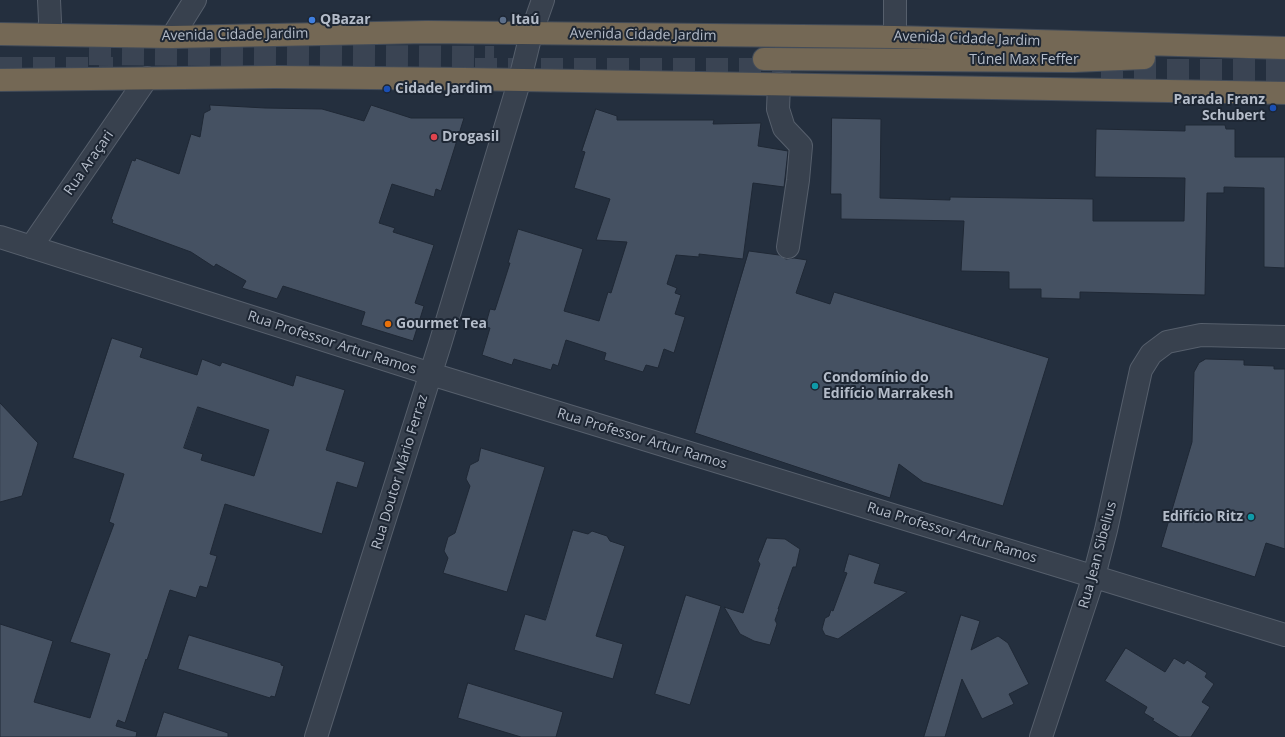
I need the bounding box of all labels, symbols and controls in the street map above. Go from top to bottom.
place label: QBazar [320,12,371,28]
place label: Itaú [511,12,539,28]
marker: QBazar [307,15,317,25]
marker: Itaú [498,15,508,25]
street label: Avenida Cidade Jardim [161,25,309,45]
street label: Avenida Cidade Jardim [569,25,717,45]
street label: Avenida Cidade Jardim [893,28,1041,50]
street label: Túnel Max Feffer [969,52,1079,68]
place label: Cidade Jardim [395,81,493,97]
marker: Cidade Jardim [382,84,392,94]
place label: Parada Franz Schubert [1173,92,1265,124]
marker: Parada Franz Schubert [1268,103,1278,113]
street label: Rua Araçari [61,128,117,198]
place label: Drogasil [442,129,499,145]
marker: Drogasil [429,132,439,142]
street label: Rua Professor Artur Ramos [245,308,419,378]
place label: Gourmet Tea [396,316,487,332]
marker: Gourmet Tea [383,319,393,329]
place label: Condomínio do Edifício Marrakesh [823,370,953,402]
marker: Condomínio do Edifício Marrakesh [810,381,820,391]
street label: Rua Doutor Mário Ferraz [368,392,432,552]
street label: Rua Professor Artur Ramos [555,405,729,473]
street label: Rua Professor Artur Ramos [865,499,1039,567]
street label: Rua Jean Sibelius [1076,500,1120,610]
place label: Edifício Ritz [1162,509,1243,525]
marker: Edifício Ritz [1246,512,1256,522]

